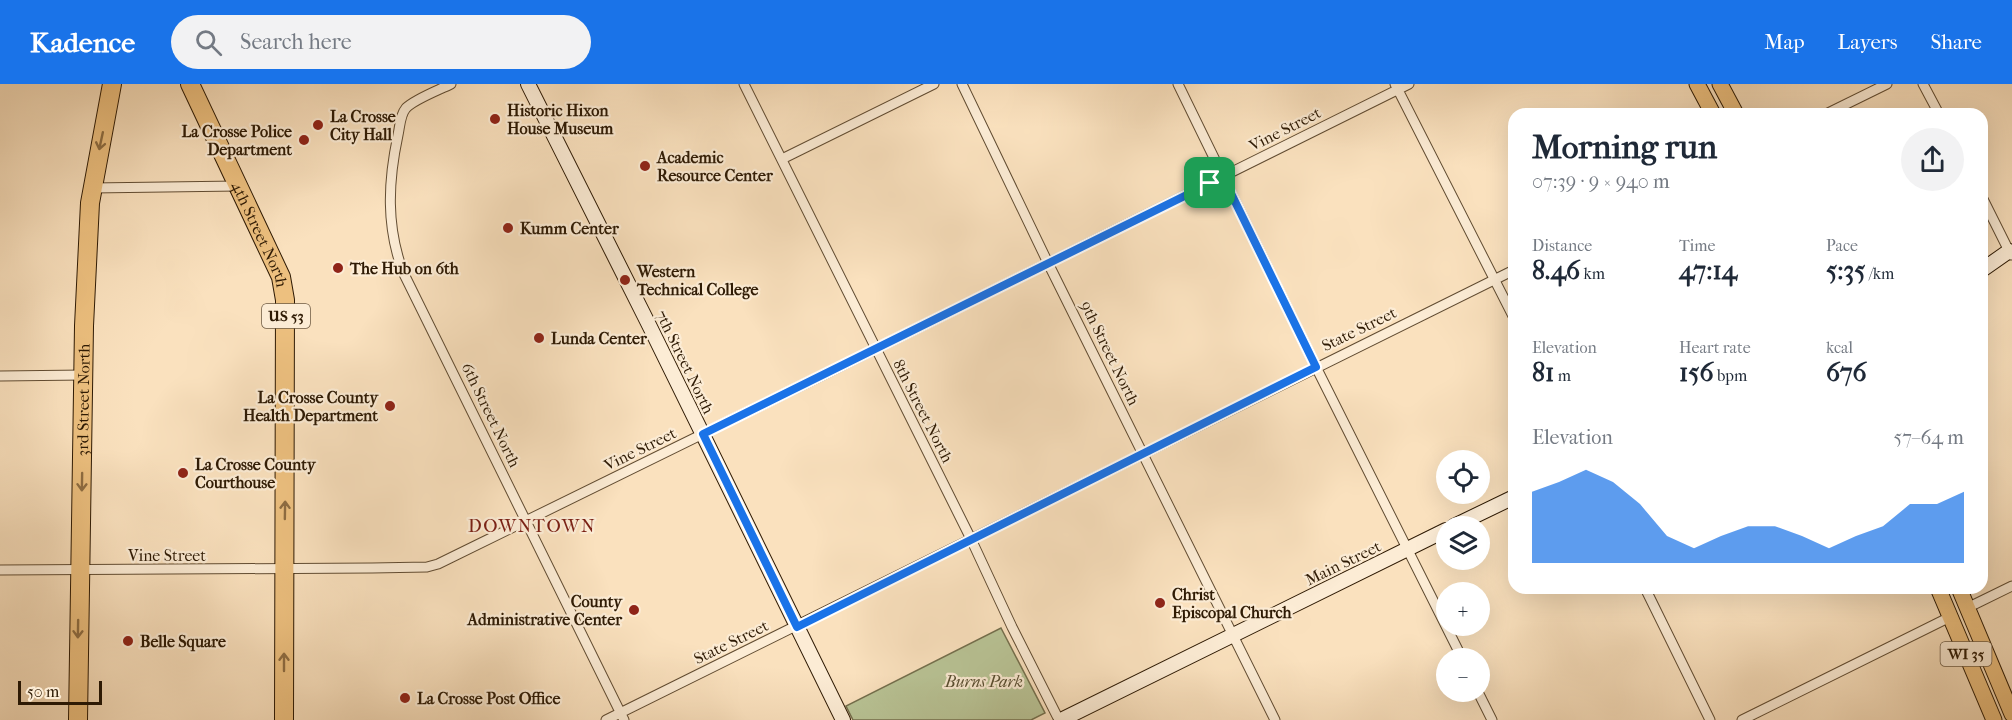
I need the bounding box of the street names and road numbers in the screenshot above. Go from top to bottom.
street label: Vine Street [1245,103,1324,156]
street label: 4th Street North [228,178,292,289]
street label: 9th Street North [1077,298,1143,408]
street label: State Street [1319,303,1400,355]
road number: US 53 [262,304,310,328]
street label: 7th Street North [652,307,718,417]
street label: 3rd Street North [73,344,93,456]
street label: 8th Street North [889,356,957,466]
street label: 6th Street North [457,360,525,470]
street label: Vine Street [600,423,679,475]
street label: Main Street [1302,536,1384,589]
street label: Vine Street [127,546,206,565]
street label: State Street [691,616,772,668]
road number: WI 35 [1940,642,1992,666]

